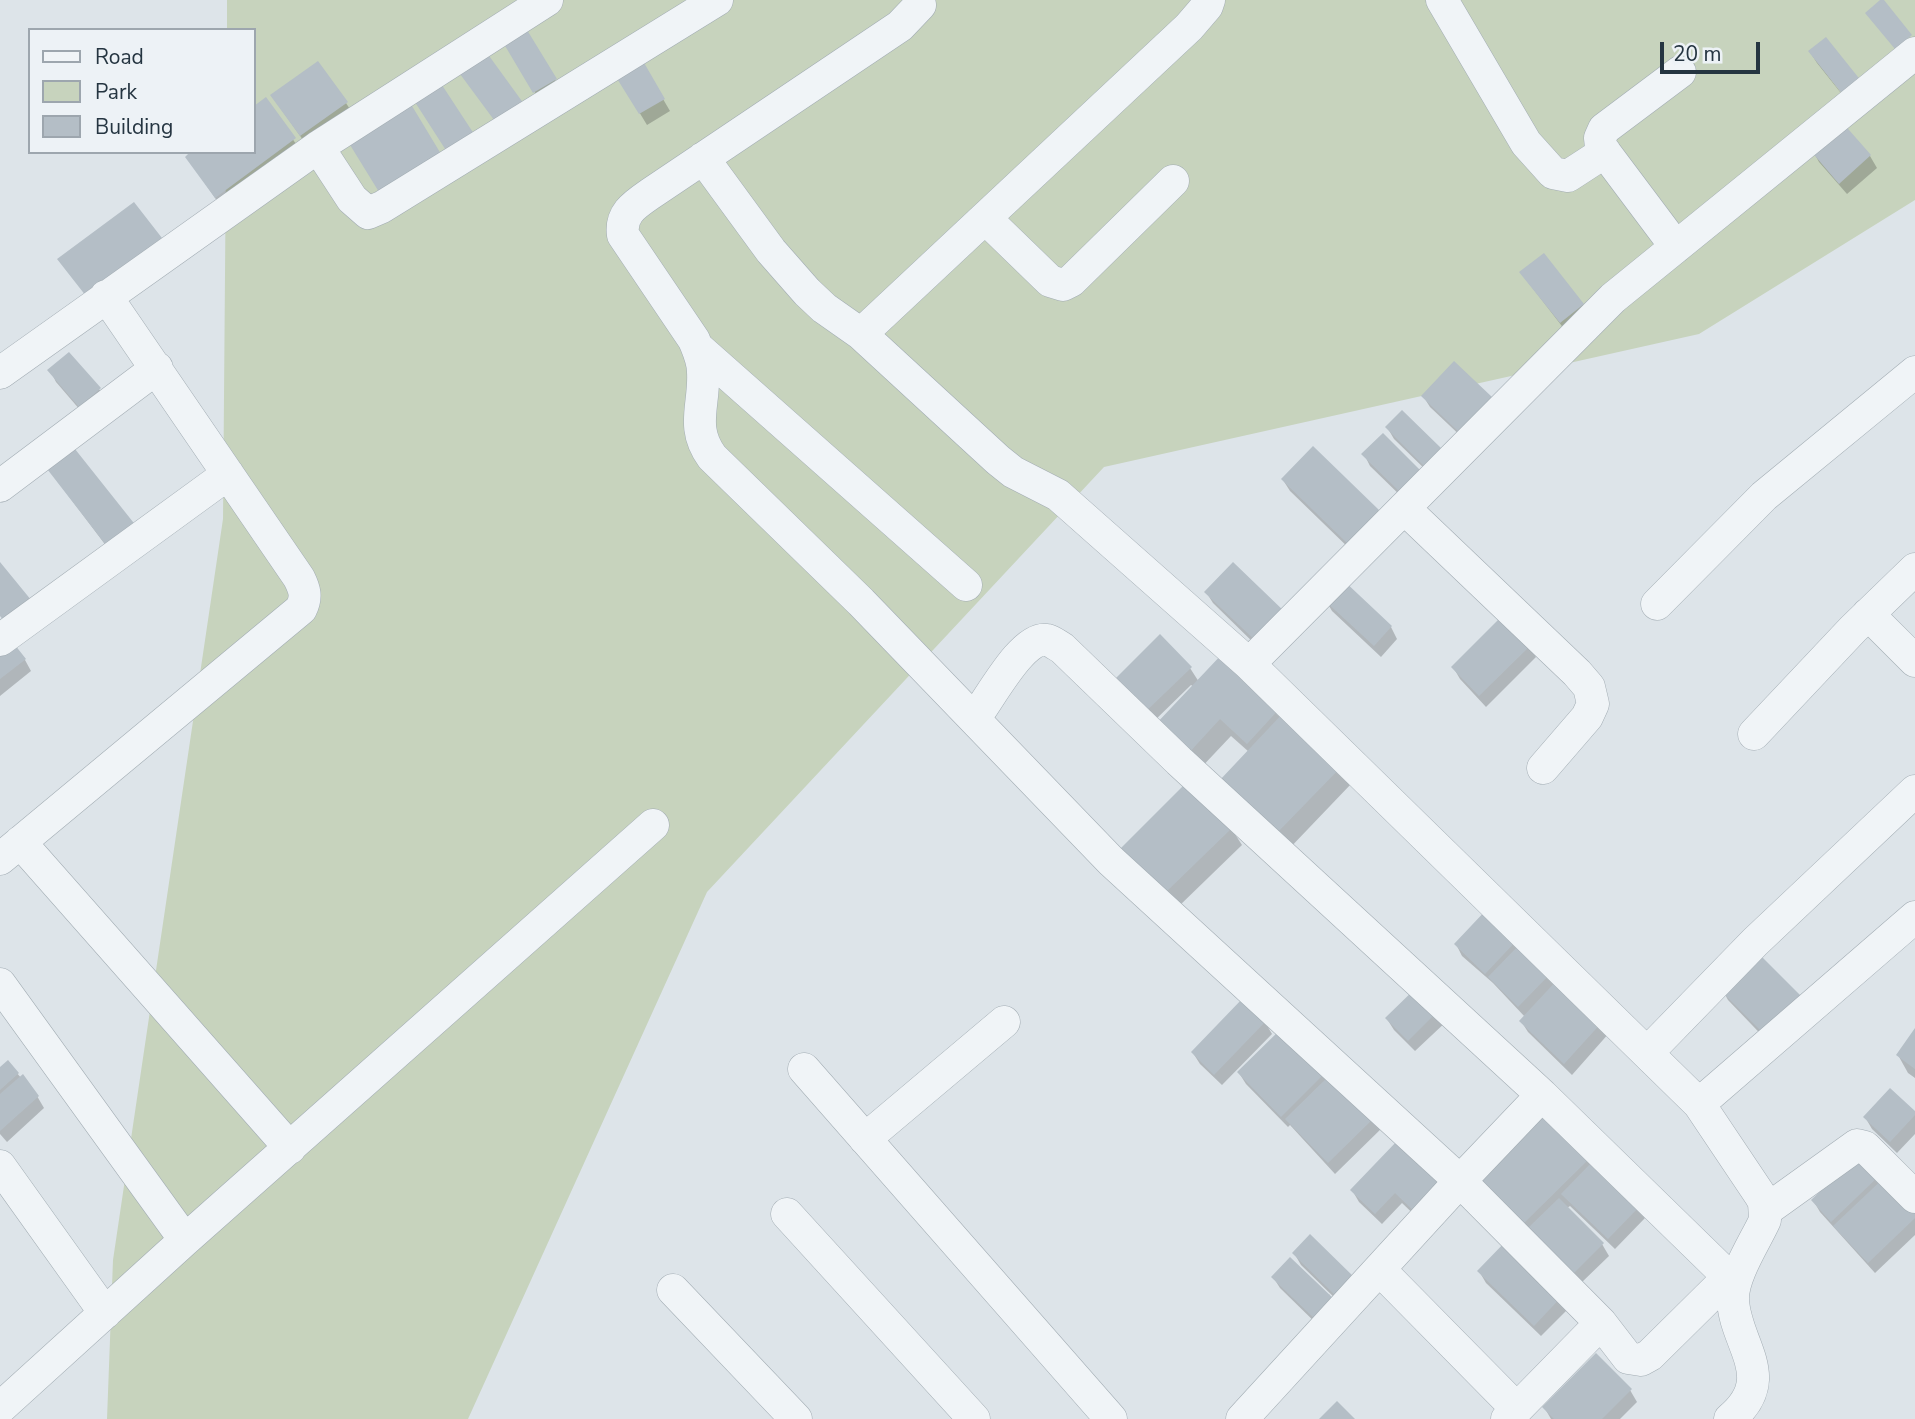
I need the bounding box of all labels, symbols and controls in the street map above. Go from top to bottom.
legend [28,28,256,154]
scale bar [1663,28,1763,72]
text: 20 m [1673,40,1722,68]
text: Road [95,43,144,71]
text: Park [95,78,137,106]
text: Building [95,113,173,141]

